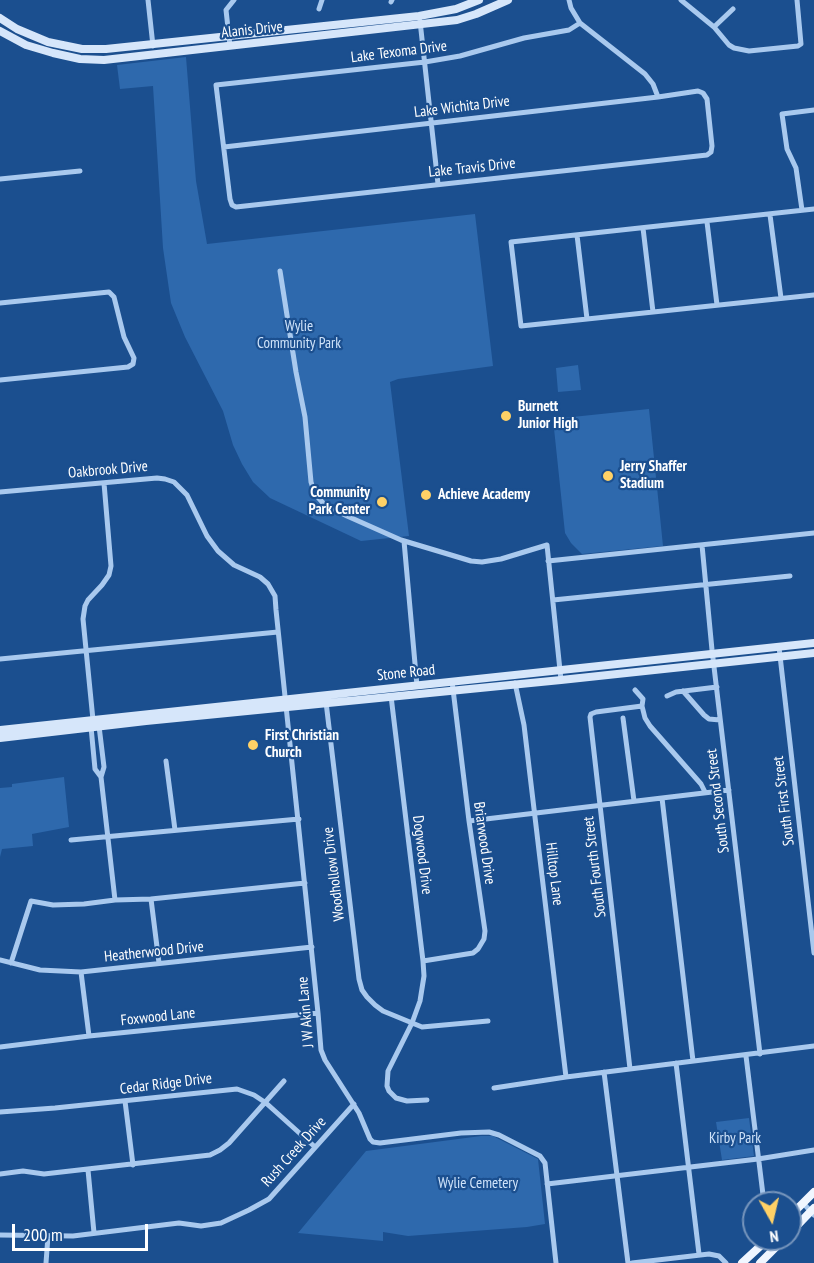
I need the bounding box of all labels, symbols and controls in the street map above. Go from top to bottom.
street label: Alanis Drive [220,18,284,42]
street label: Lake Texoma Drive [350,37,448,67]
street label: Lake Wichita Drive [413,92,511,122]
street label: Lake Travis Drive [428,154,516,182]
park label: Wylie Community Park [257,318,341,353]
place label: Burnett Junior High [518,398,578,433]
marker: Burnett Junior High [499,409,513,423]
street label: Oakbrook Drive [67,458,149,482]
place label: Jerry Shaffer Stadium [620,458,687,493]
marker: Jerry Shaffer Stadium [601,469,615,483]
place label: Community Park Center [309,484,370,519]
place label: Achieve Academy [438,486,530,504]
marker: Achieve Academy [419,488,433,502]
marker: Community Park Center [375,495,389,509]
street label: Stone Road [376,661,436,685]
place label: First Christian Church [265,727,339,762]
marker: First Christian Church [246,738,260,752]
street label: South Second Street [703,748,733,854]
street label: South First Street [770,755,798,847]
street label: Briarwood Drive [469,801,499,885]
street label: Dogwood Drive [408,814,436,896]
street label: South Fourth Street [580,815,610,919]
street label: Woodhollow Drive [319,826,349,922]
street label: Hilltop Lane [541,842,567,906]
street label: Heatherwood Drive [103,938,205,966]
street label: J W Akin Lane [294,976,318,1048]
street label: Foxwood Lane [120,1004,196,1030]
street label: Cedar Ridge Drive [119,1069,213,1099]
street label: Rush Creek Drive [258,1113,330,1191]
park label: Kirby Park [709,1130,761,1148]
park label: Wylie Cemetery [438,1175,518,1193]
north arrow [742,1191,802,1251]
scale bar [15,1212,152,1250]
text: 200 m [23,1223,63,1246]
text: N [769,1226,780,1247]

